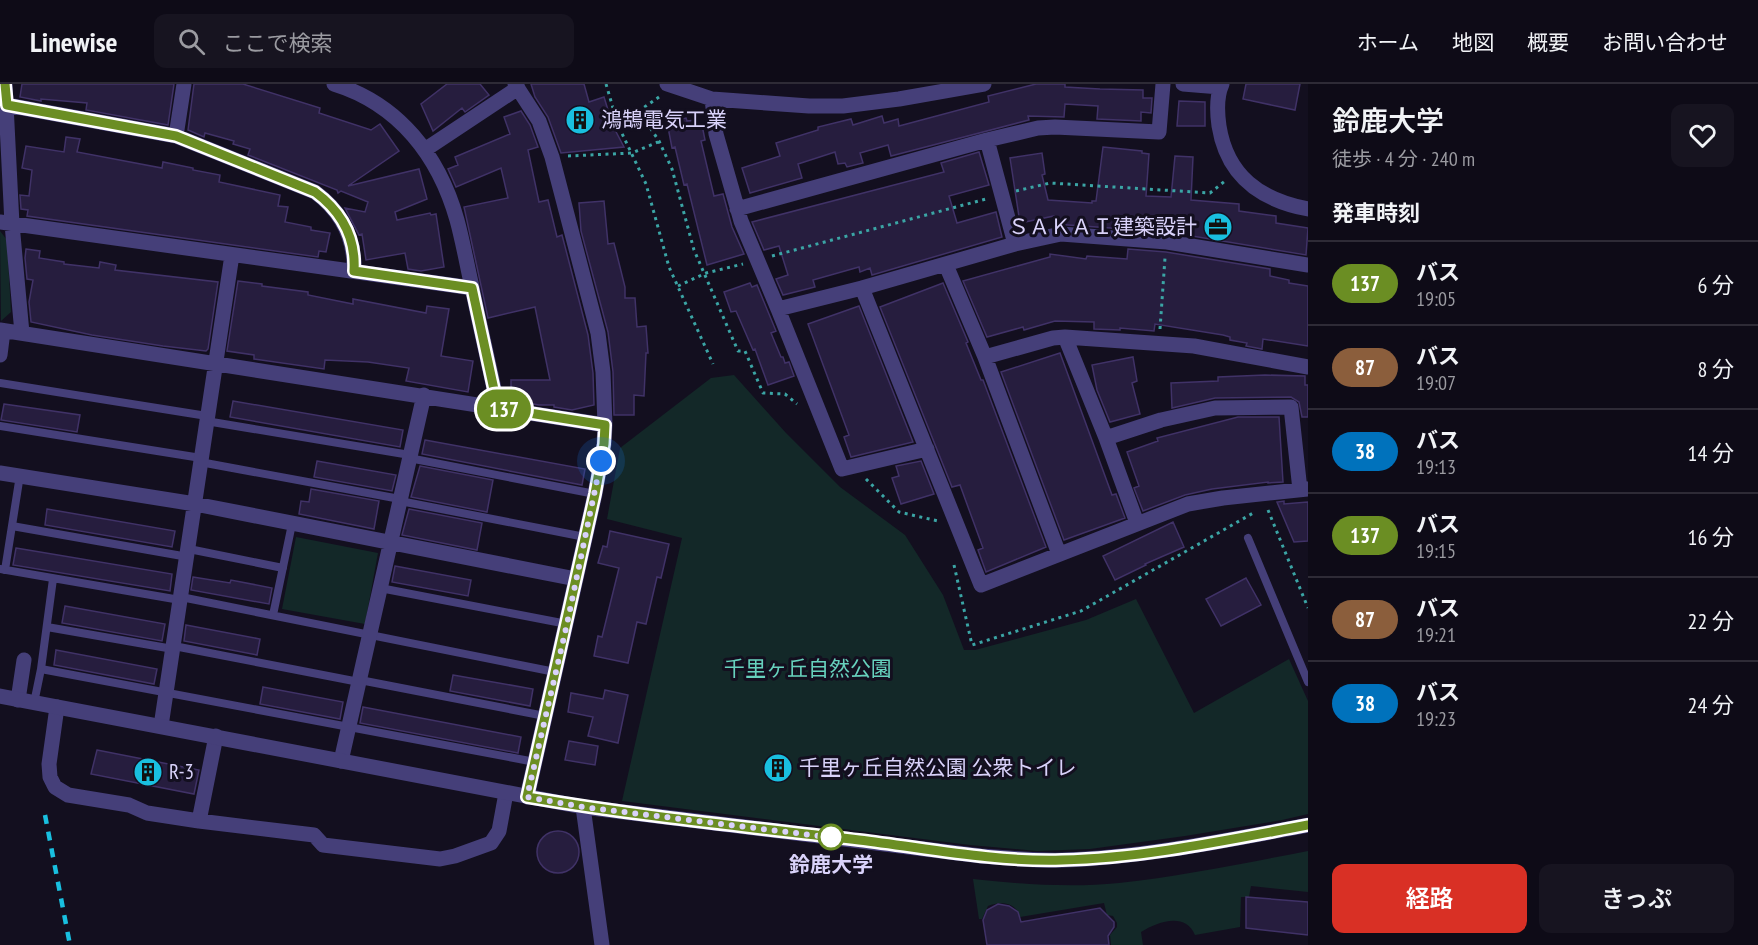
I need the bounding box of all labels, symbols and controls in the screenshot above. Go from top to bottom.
search box [154,14,574,68]
text: Linewise [30,23,118,60]
icon: search [175,25,208,58]
text: ここで検索 [223,29,333,57]
text: ホーム [1357,29,1419,56]
text: 地図 [1452,29,1494,56]
text: 概要 [1527,29,1569,56]
text: お問い合わせ [1602,29,1728,56]
text: 鈴鹿大学 [1332,102,1444,139]
building icon: 鴻鵠電気工業 [564,104,596,136]
button: heart [1671,104,1734,167]
place label: 鴻鵠電気工業 [601,106,727,133]
text: 徒歩 · 4 分 · 240 m [1332,146,1475,172]
text: 発車時刻 [1332,199,1420,227]
office icon: ＳＡＫＡＩ建築設計 [1202,211,1234,243]
place label: ＳＡＫＡＩ建築設計 [1008,213,1197,240]
text: バス [1416,258,1460,286]
text: 137 [1350,270,1380,297]
text: 6 分 [1697,271,1734,299]
text: 19:05 [1416,286,1456,312]
text: バス [1416,342,1460,370]
text: 87 [1355,354,1375,381]
text: 8 分 [1697,355,1734,383]
text: 19:07 [1416,370,1456,396]
line badge: 137 [470,390,538,428]
text: 137 [489,396,519,423]
text: バス [1416,426,1460,454]
text: 38 [1355,438,1375,465]
text: 14 分 [1688,439,1734,467]
your location [586,446,616,476]
text: 19:13 [1416,454,1456,480]
text: バス [1416,510,1460,538]
text: 137 [1350,522,1380,549]
text: 16 分 [1688,523,1734,551]
text: 19:15 [1416,538,1456,564]
text: バス [1416,594,1460,622]
text: 87 [1355,606,1375,633]
text: 22 分 [1688,607,1734,635]
text: 19:21 [1416,622,1456,648]
park label: 千里ヶ丘自然公園 [724,655,892,682]
text: バス [1416,678,1460,706]
text: 38 [1355,690,1375,717]
text: 24 分 [1688,691,1734,719]
text: 19:23 [1416,706,1456,732]
building icon: 千里ヶ丘自然公園 公衆トイレ [762,752,794,784]
place label: 千里ヶ丘自然公園 公衆トイレ [799,754,1076,781]
building icon: R-3 [132,756,164,788]
place label: R-3 [169,758,194,785]
marker: 鈴鹿大学 [818,824,844,850]
place label: 鈴鹿大学 [789,851,873,878]
button: 経路 [1332,864,1527,933]
button: きっぷ [1539,864,1734,933]

